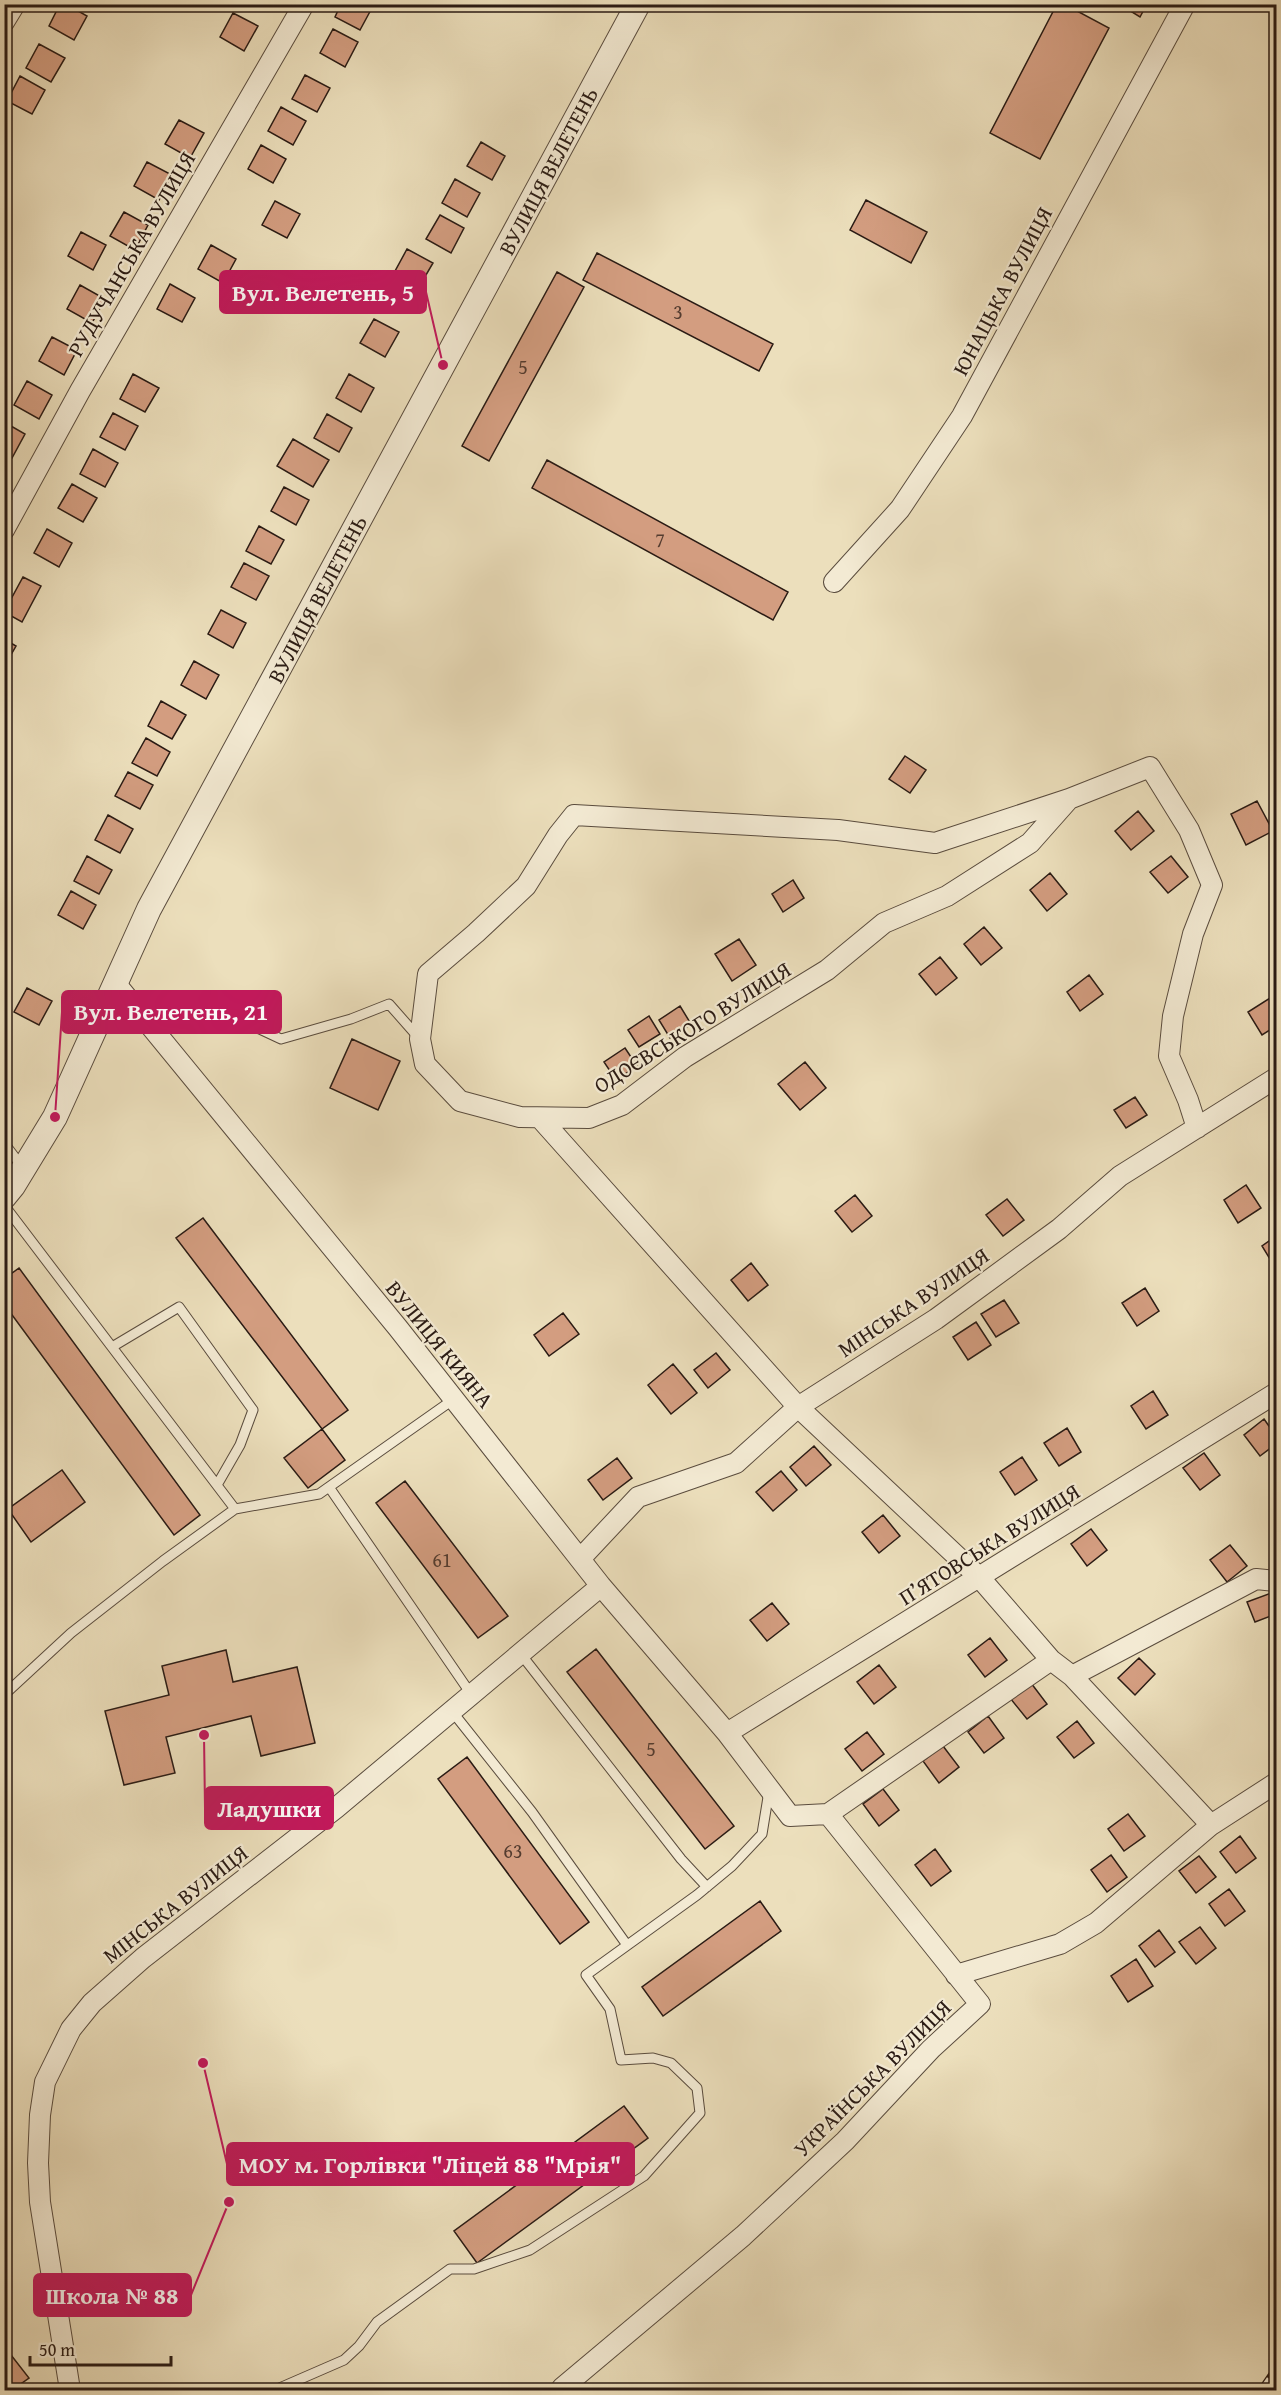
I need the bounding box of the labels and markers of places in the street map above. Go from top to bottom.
callout: Вул. Велетень, 5 [220,271,426,313]
callout: Вул. Велетень, 21 [62,991,281,1033]
callout: Ладушки [205,1787,333,1829]
callout: МОУ м. Горлівки "Ліцей 88 "Мрія" [227,2143,634,2185]
callout: Школа № 88 [34,2274,191,2316]

